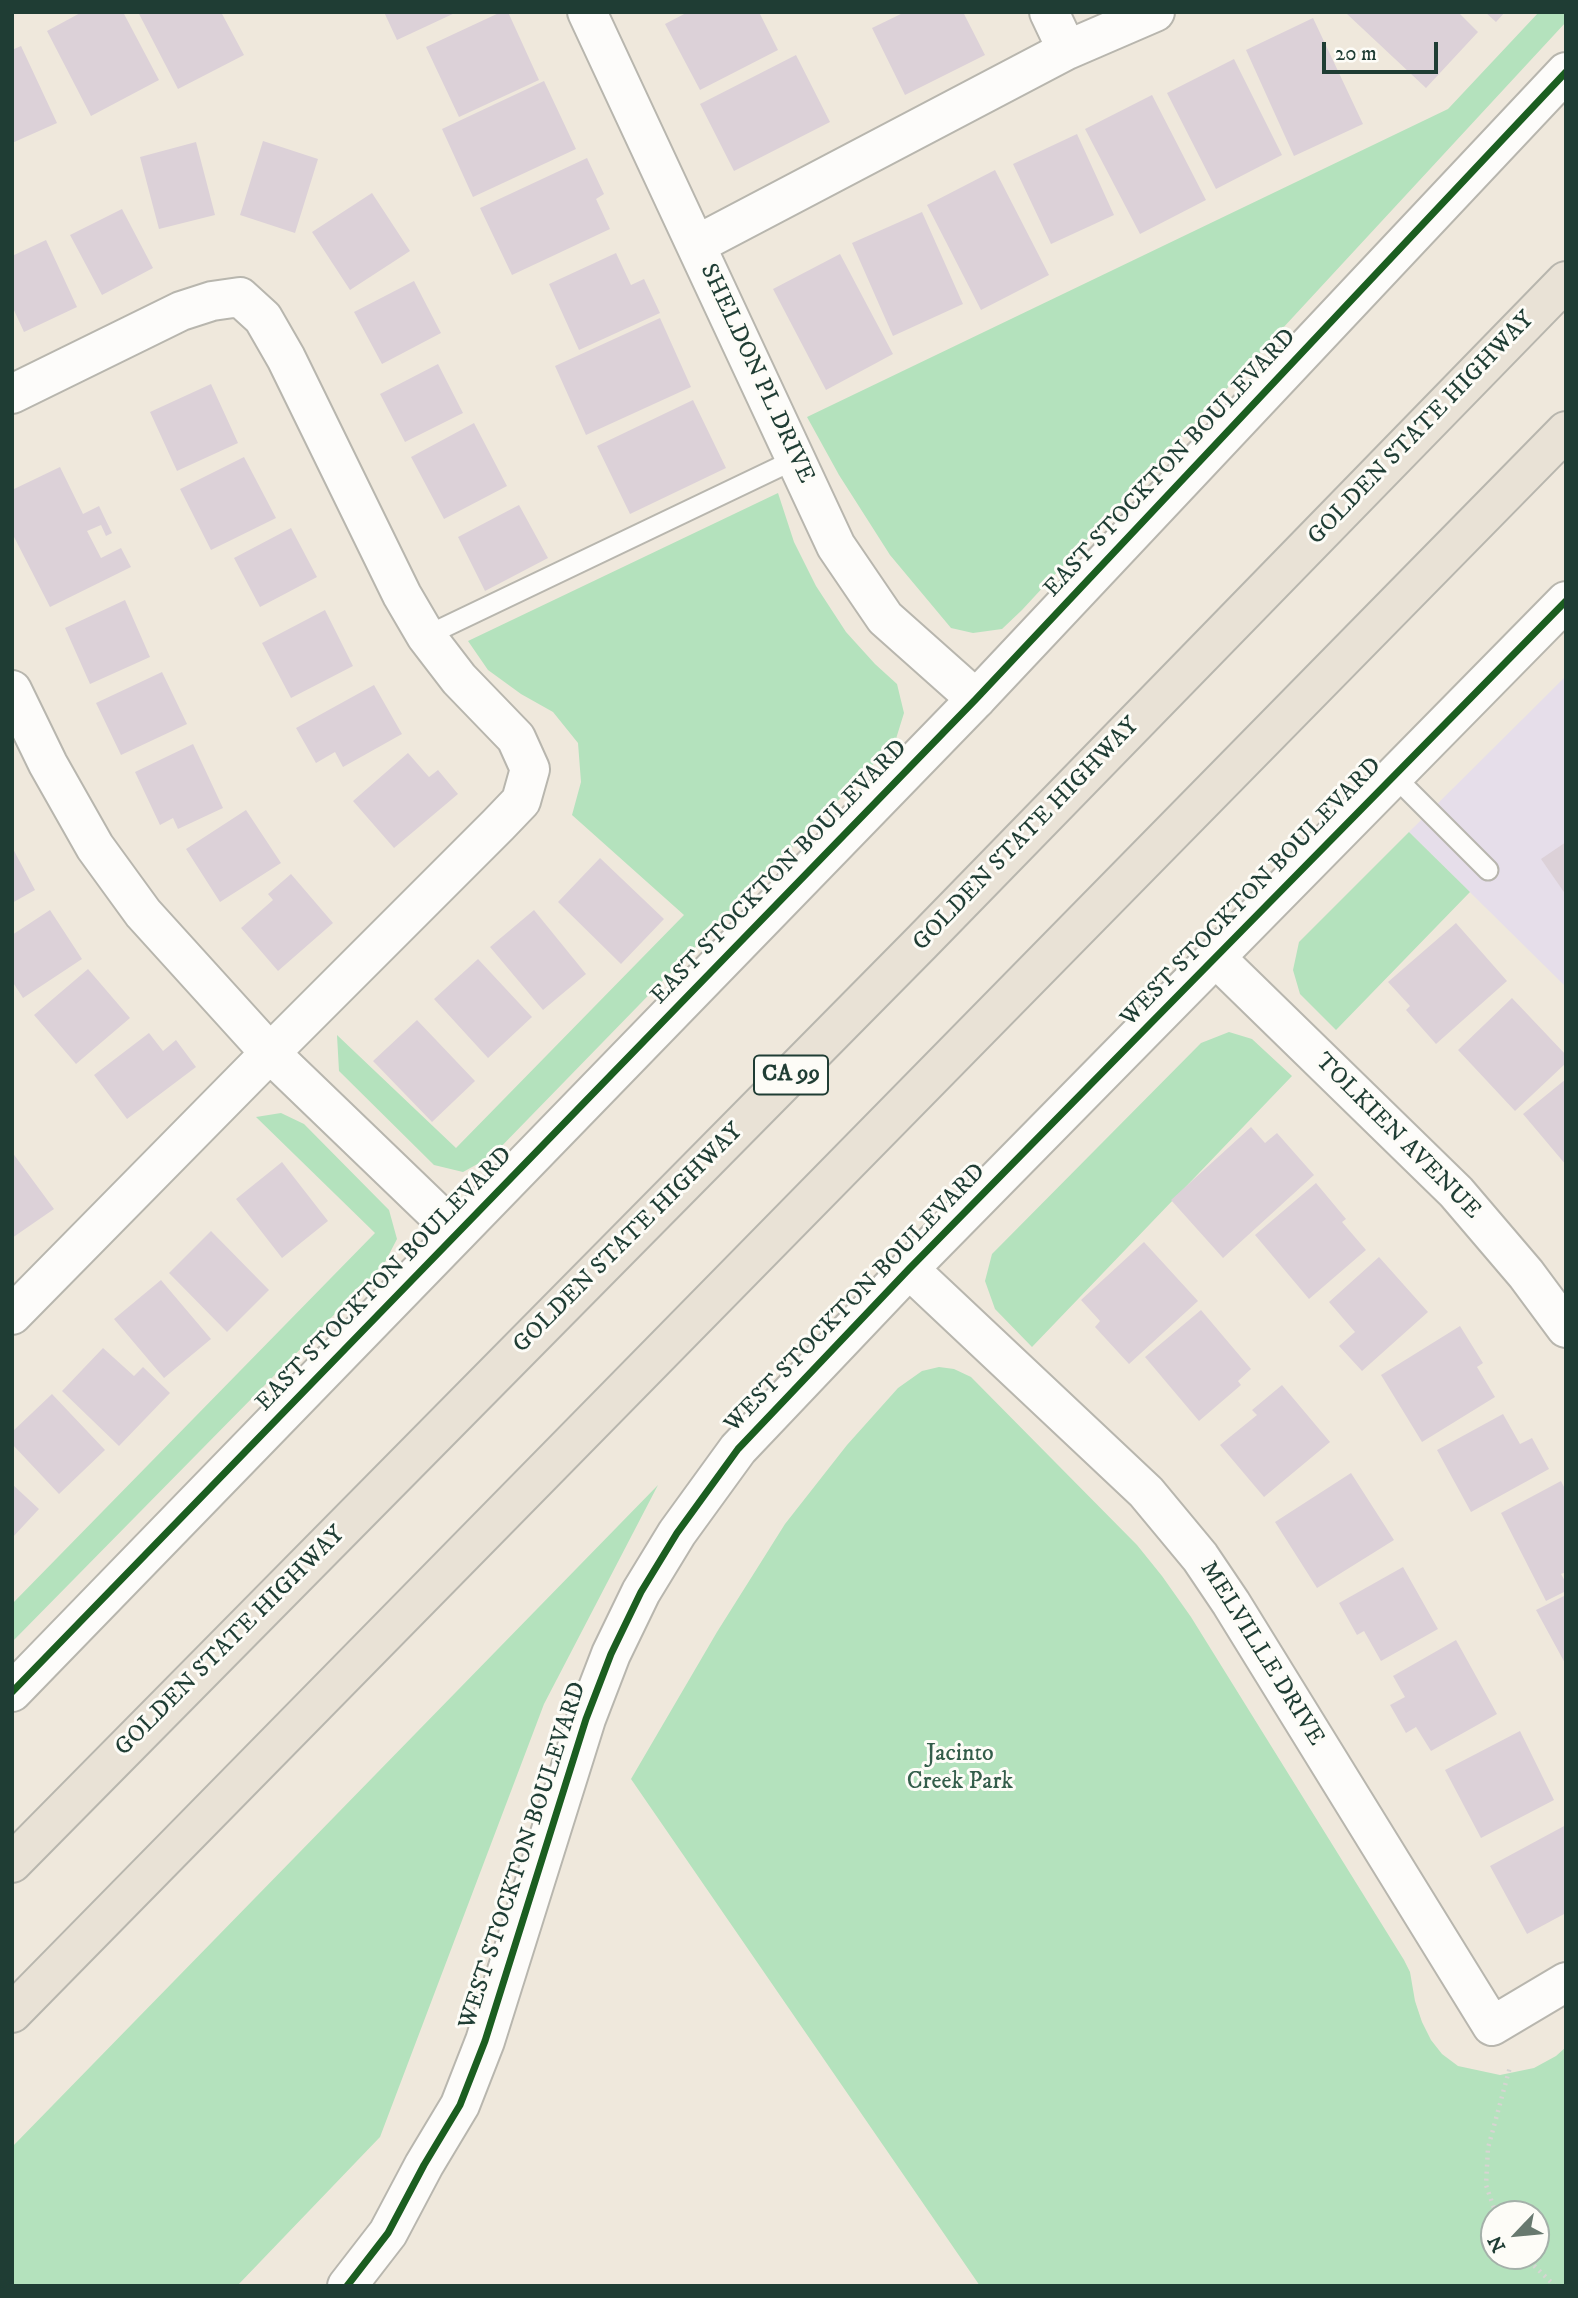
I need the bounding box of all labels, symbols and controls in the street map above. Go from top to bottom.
scale bar [1326,28,1442,72]
text: 20 m [1335,41,1377,67]
street label: SHELDON PL DRIVE [693,260,819,488]
street label: GOLDEN STATE HIGHWAY [1303,306,1541,552]
street label: EAST STOCKTON BOULEVARD [1039,324,1303,604]
street label: GOLDEN STATE HIGHWAY [908,712,1146,958]
street label: EAST STOCKTON BOULEVARD [646,735,914,1011]
street label: WEST STOCKTON BOULEVARD [1115,752,1389,1034]
street label: TOLKIEN AVENUE [1308,1048,1486,1226]
road number: CA 99 [754,1056,828,1094]
street label: GOLDEN STATE HIGHWAY [508,1118,750,1360]
street label: EAST STOCKTON BOULEVARD [251,1142,519,1418]
street label: WEST STOCKTON BOULEVARD [719,1158,993,1440]
street label: GOLDEN STATE HIGHWAY [110,1521,352,1763]
street label: MELVILLE DRIVE [1193,1556,1329,1752]
street label: WEST STOCKTON BOULEVARD [454,1679,594,2033]
park label: Jacinto Creek Park [907,1741,1013,1797]
north arrow [1480,2200,1550,2270]
text: N [1484,2231,1511,2256]

